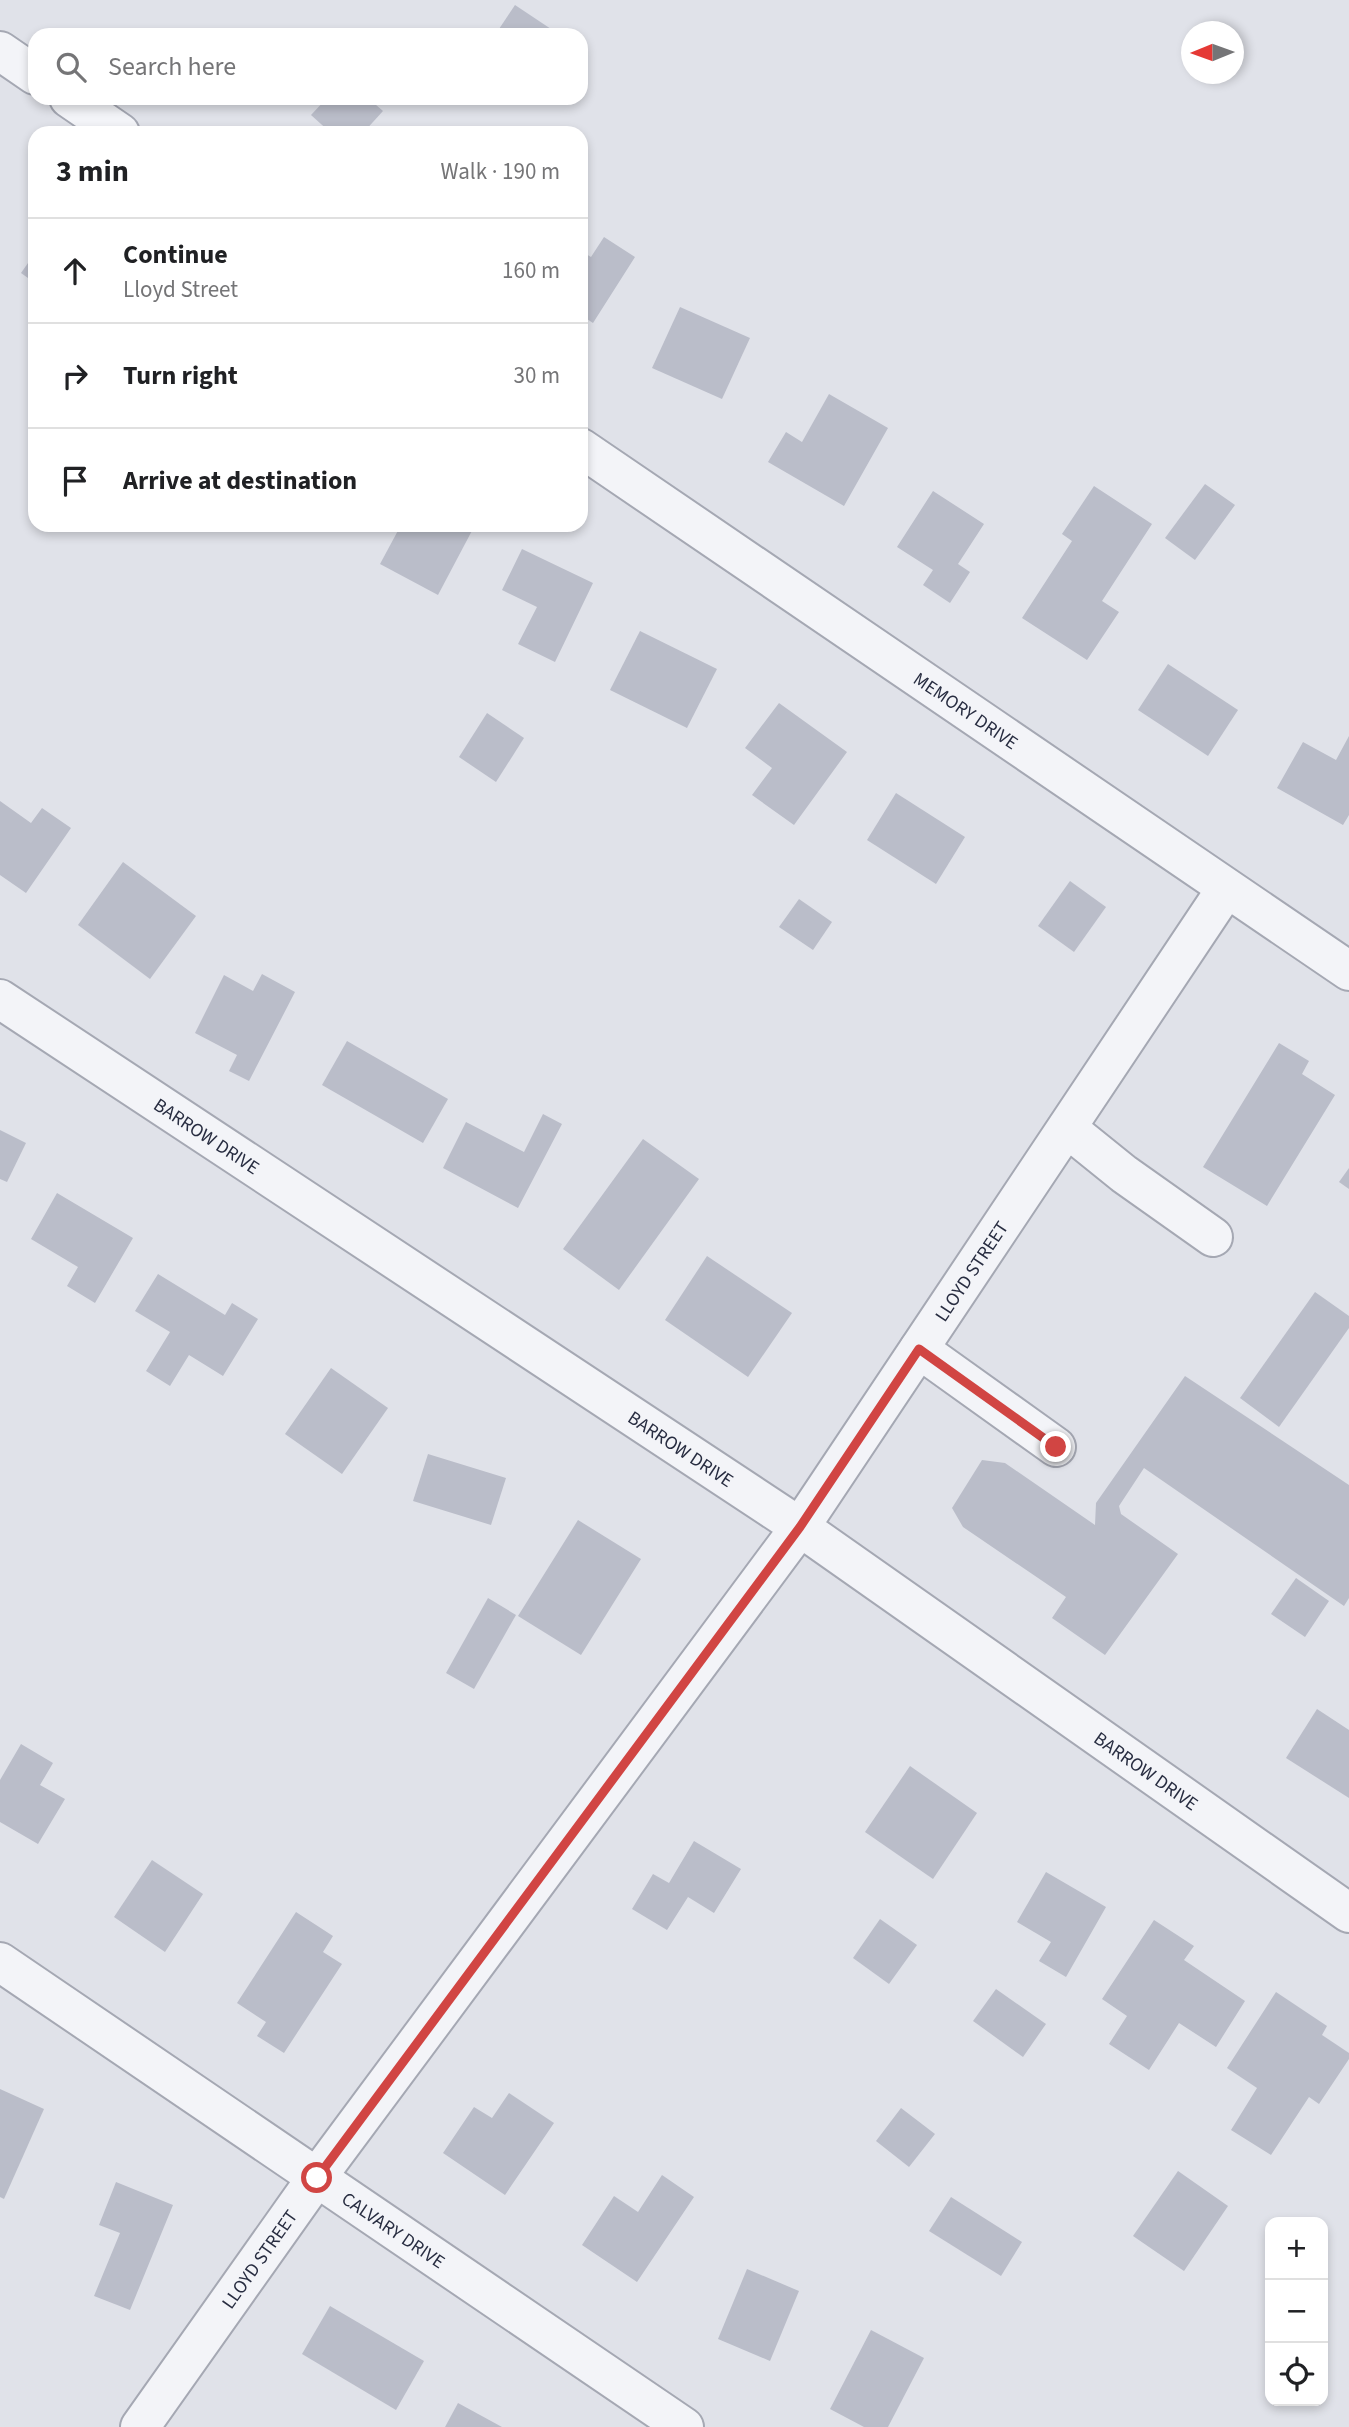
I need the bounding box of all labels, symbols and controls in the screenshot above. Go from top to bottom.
north arrow [1181,21,1244,84]
search box [28,28,588,105]
icon: search [52,48,90,86]
text: Search here [108,48,236,85]
text: 3 min [56,150,129,193]
text: Walk · 190 m [441,155,560,188]
text: Continue [123,236,228,273]
icon: ahead [56,252,94,290]
text: 160 m [502,254,560,287]
text: Lloyd Street [123,273,238,306]
icon: right [56,357,94,395]
text: Turn right [123,357,238,394]
text: 30 m [513,359,560,392]
icon: arrive [56,462,94,500]
text: Arrive at destination [123,462,357,499]
street label: MEMORY DRIVE [908,666,1023,757]
street label: BARROW DRIVE [148,1092,264,1182]
street label: LLOYD STREET [929,1216,1016,1327]
street label: BARROW DRIVE [622,1405,738,1495]
route end [1040,1431,1071,1462]
street label: BARROW DRIVE [1088,1726,1203,1818]
route start [301,2162,332,2193]
street label: CALVARY DRIVE [336,2186,450,2276]
street label: LLOYD STREET [216,2205,305,2315]
map controls [1265,2217,1328,2406]
button: + [1265,2217,1328,2280]
button: − [1265,2280,1328,2343]
button: locate [1265,2343,1328,2406]

